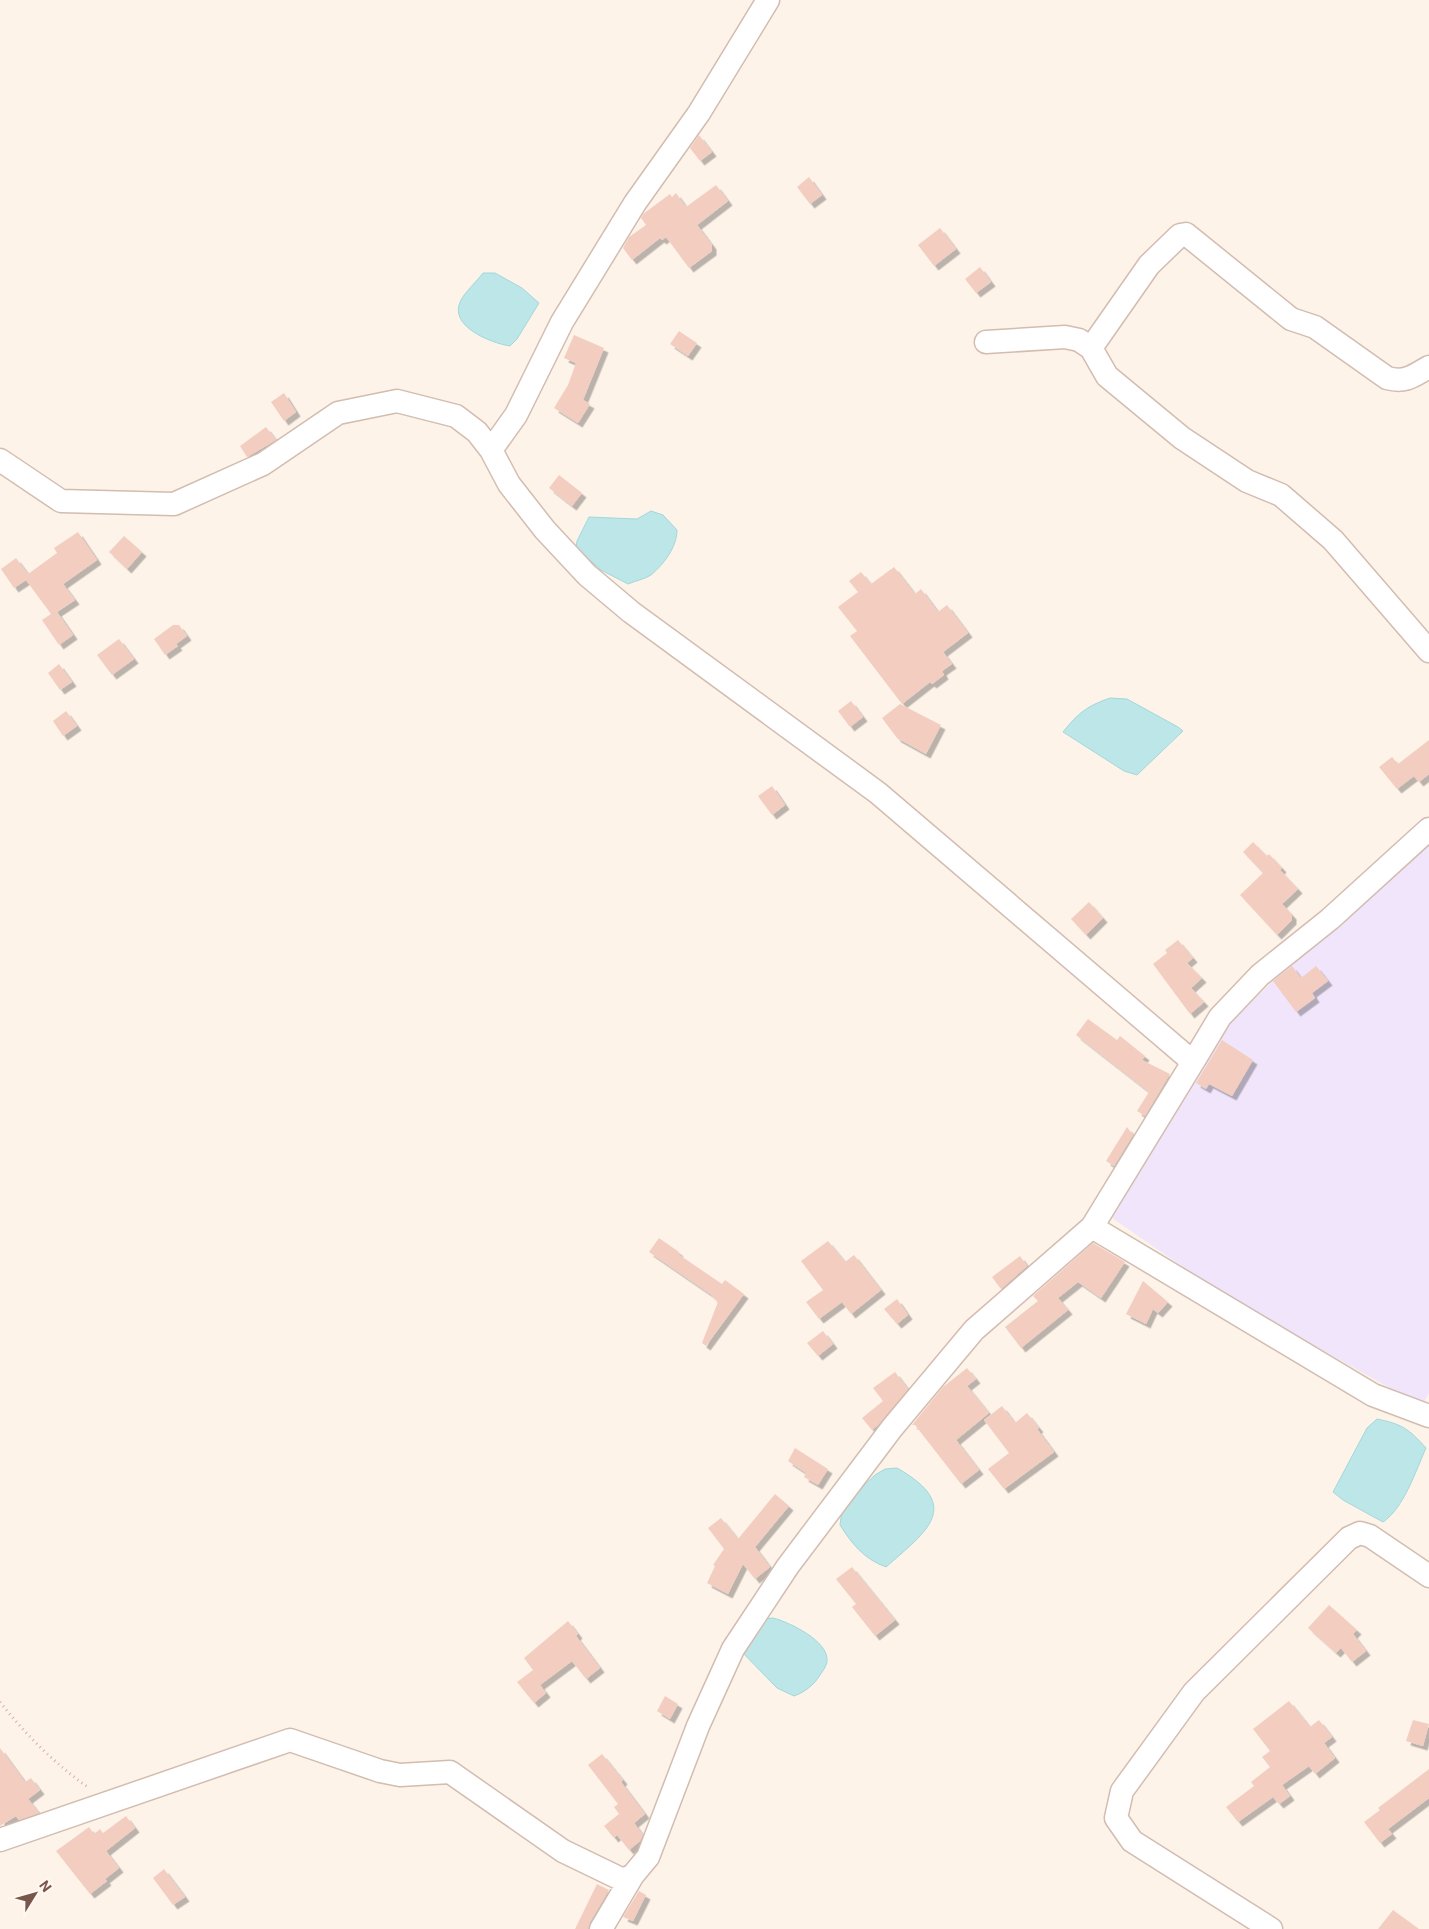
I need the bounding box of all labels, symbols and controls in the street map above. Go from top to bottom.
north arrow [10,1869,60,1919]
text: N [36,1877,55,1895]

